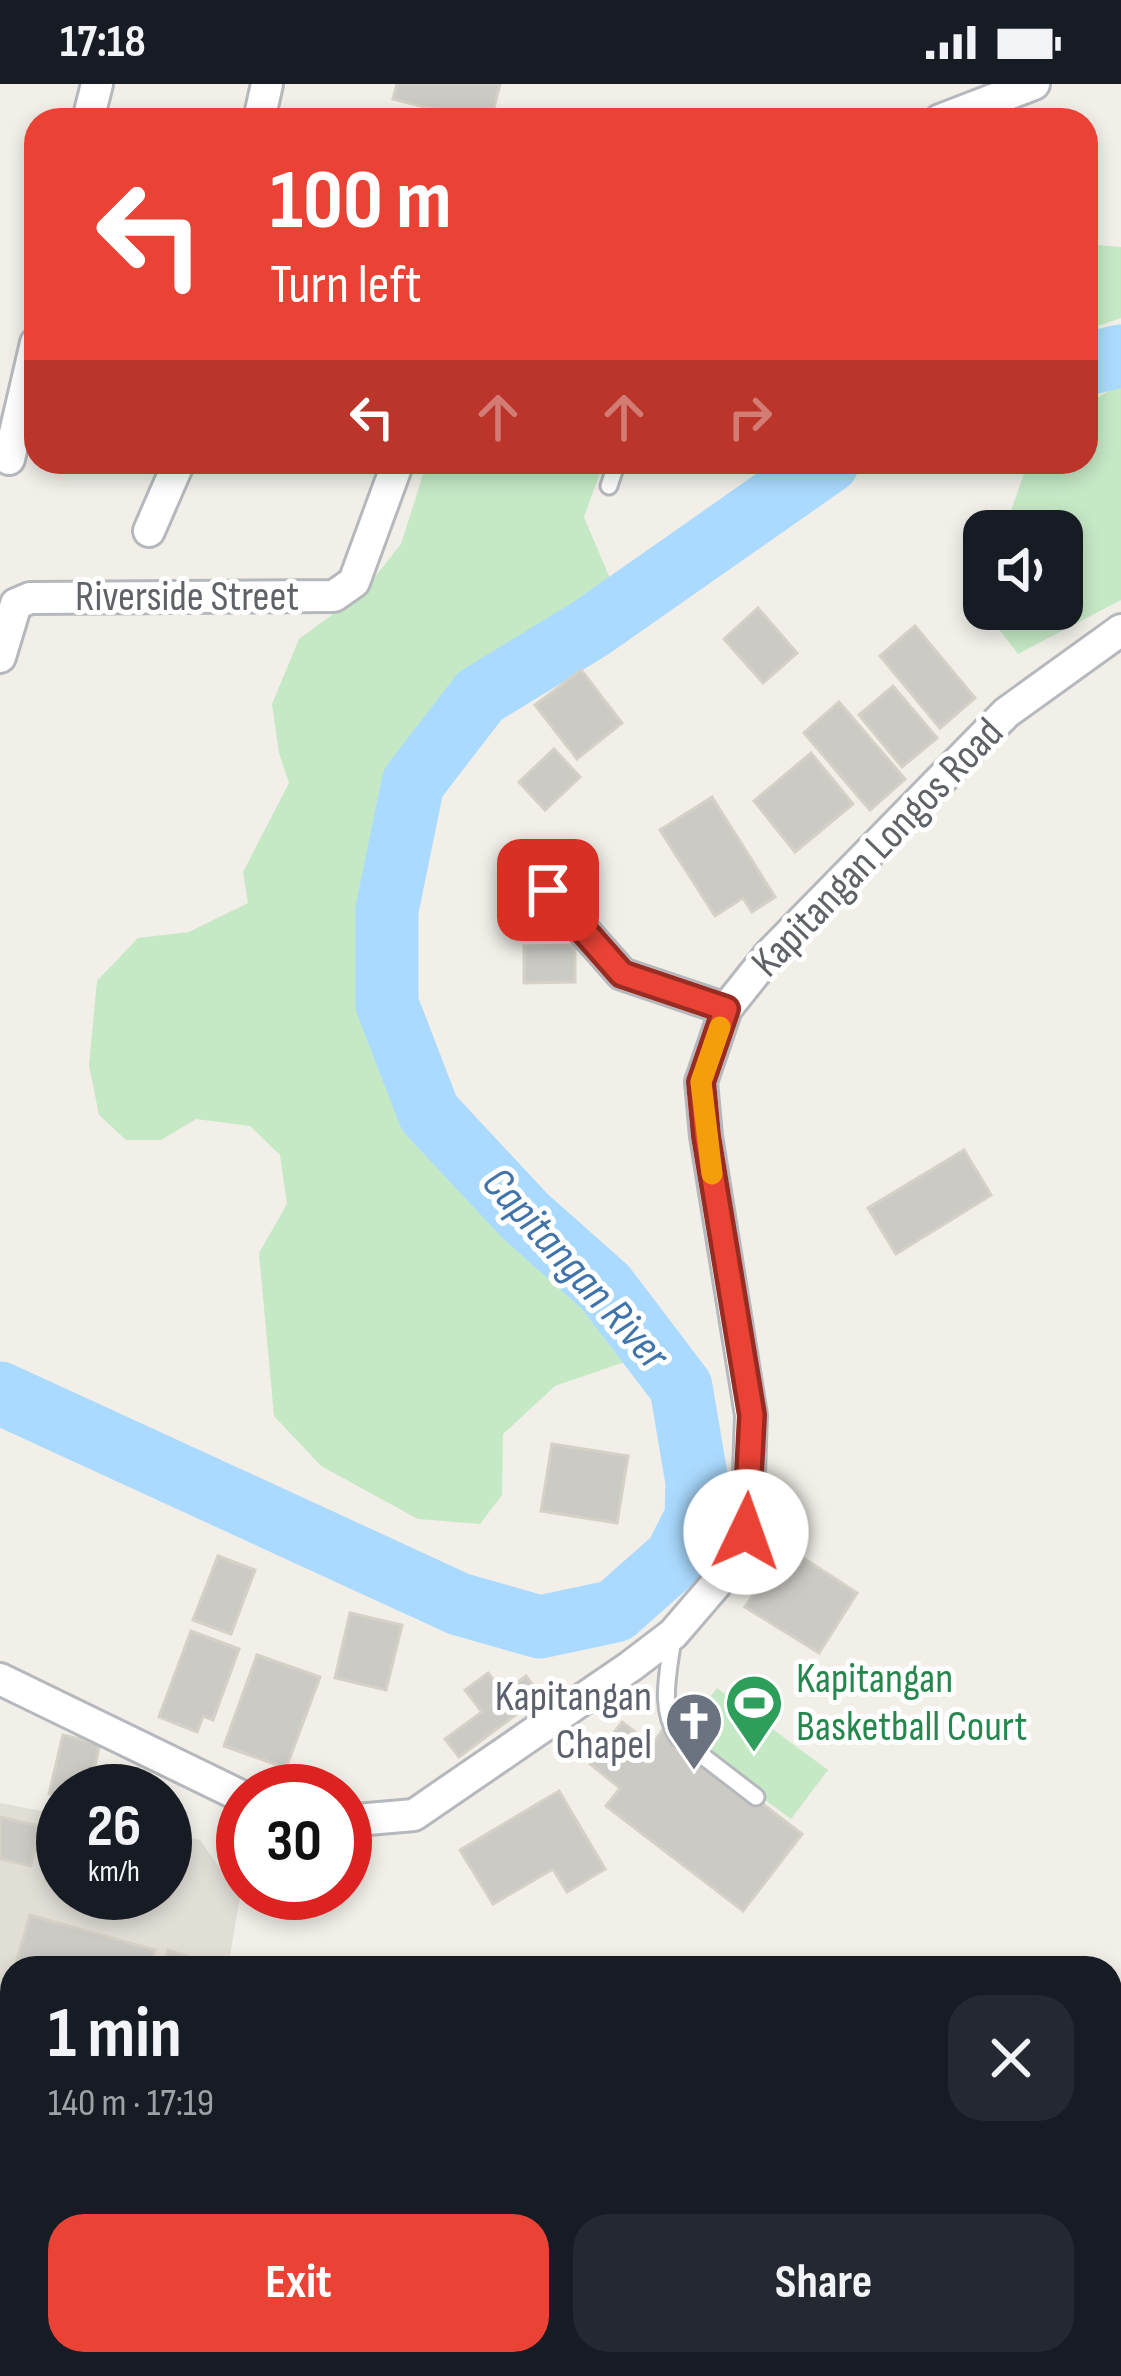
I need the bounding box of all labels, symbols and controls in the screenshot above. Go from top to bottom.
text: 17:18 [60,15,146,70]
text: 100 m [270,151,452,252]
icon: left [72,156,228,312]
text: Turn left [270,253,422,318]
icon: left [339,384,405,450]
icon: ahead [465,384,531,450]
icon: ahead [591,384,657,450]
icon: right [717,384,783,450]
map controls [963,510,1083,630]
button: sound [963,510,1083,630]
street label: Riverside Street [75,572,299,623]
street label: Kapitangan Longos Road [742,708,1014,988]
pin [497,839,599,941]
icon: arrive [515,857,581,923]
water label: Capitangan River [470,1156,681,1383]
position arrow [683,1469,809,1595]
place label: Kapitangan Basketball Court [796,1654,1027,1753]
place label: Kapitangan Chapel [495,1672,652,1771]
sports icon: Kapitangan Basketball Court [723,1672,785,1754]
church icon: Kapitangan Chapel [663,1690,725,1772]
speed limit sign: 30 [216,1764,372,1920]
text: 26 [87,1791,141,1863]
text: km/h [88,1854,140,1890]
text: 1 min [48,1991,182,2078]
button: close [948,1995,1074,2121]
text: 140 m · 17:19 [48,2080,214,2127]
button: Exit [48,2214,549,2352]
button: Share [573,2214,1074,2352]

